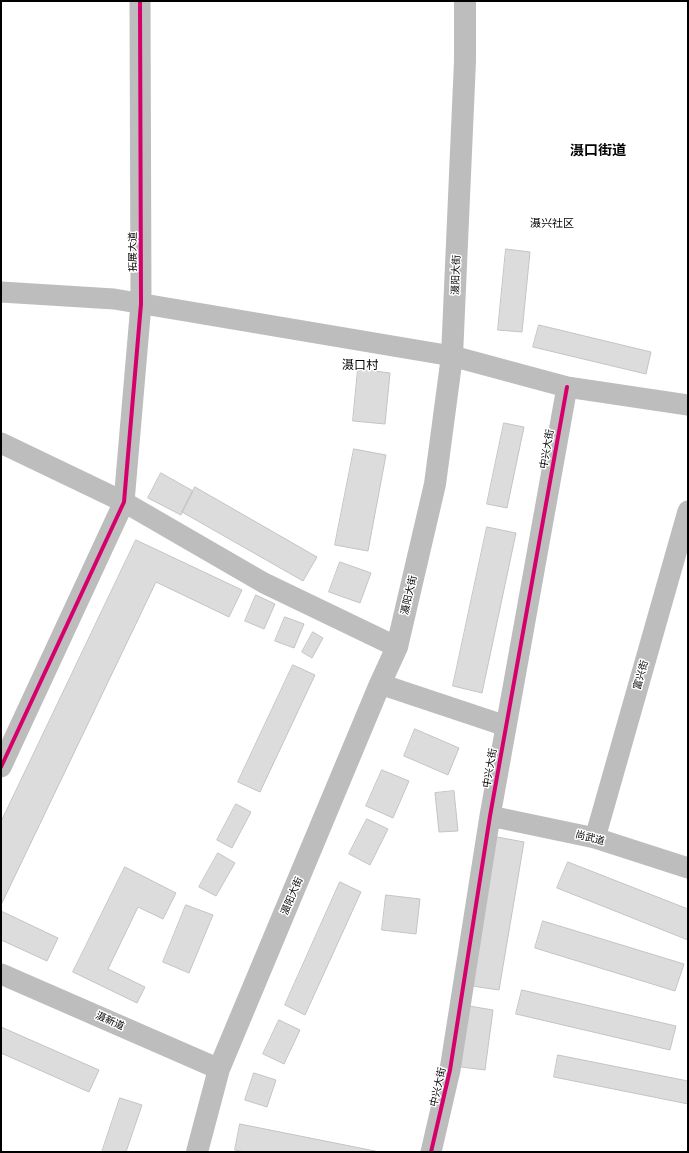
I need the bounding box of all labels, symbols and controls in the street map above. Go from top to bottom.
district label: 滠口街道 [570,143,626,159]
district label: 滠兴社区 [530,217,574,231]
street label: 拓展大道 [127,232,139,272]
street label: 滠阳大街 [449,255,463,295]
district label: 滠口村 [342,358,378,372]
street label: 中兴大街 [538,428,556,470]
street label: 滠阳大街 [399,574,419,616]
street label: 富兴街 [631,659,651,691]
street label: 中兴大街 [481,747,499,789]
street label: 尚武道 [574,829,606,847]
street label: 滠阳大街 [279,875,305,917]
street label: 滠新道 [94,1009,126,1033]
street label: 中兴大街 [428,1066,448,1108]

